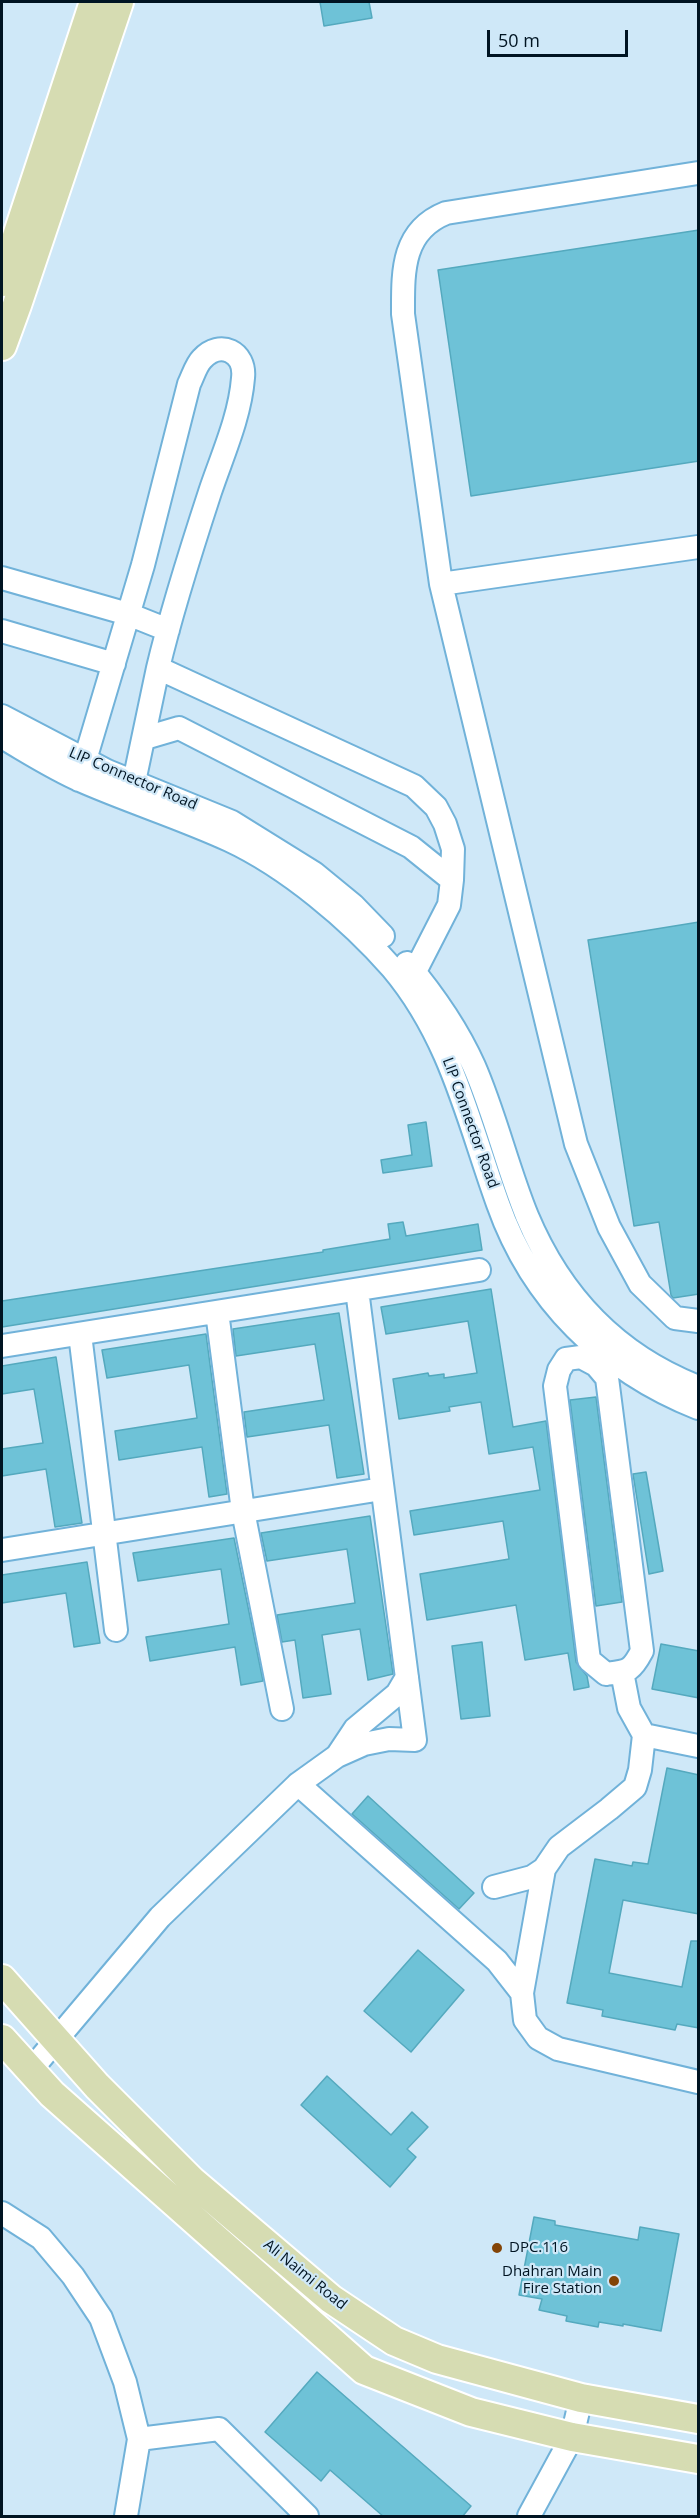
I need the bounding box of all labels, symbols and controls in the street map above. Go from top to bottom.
scale bar [490,18,631,56]
text: 50 m [498,28,540,52]
street label: LIP Connector Road [66,744,200,814]
street label: LIP Connector Road [438,1055,502,1191]
street label: Ali Naimi Road [260,2236,350,2314]
place label: DPC.116 [509,2239,568,2257]
marker: DPC.116 [490,2241,504,2255]
place label: Dhahran Main Fire Station [502,2263,602,2298]
marker: Dhahran Main Fire Station [607,2274,621,2288]

